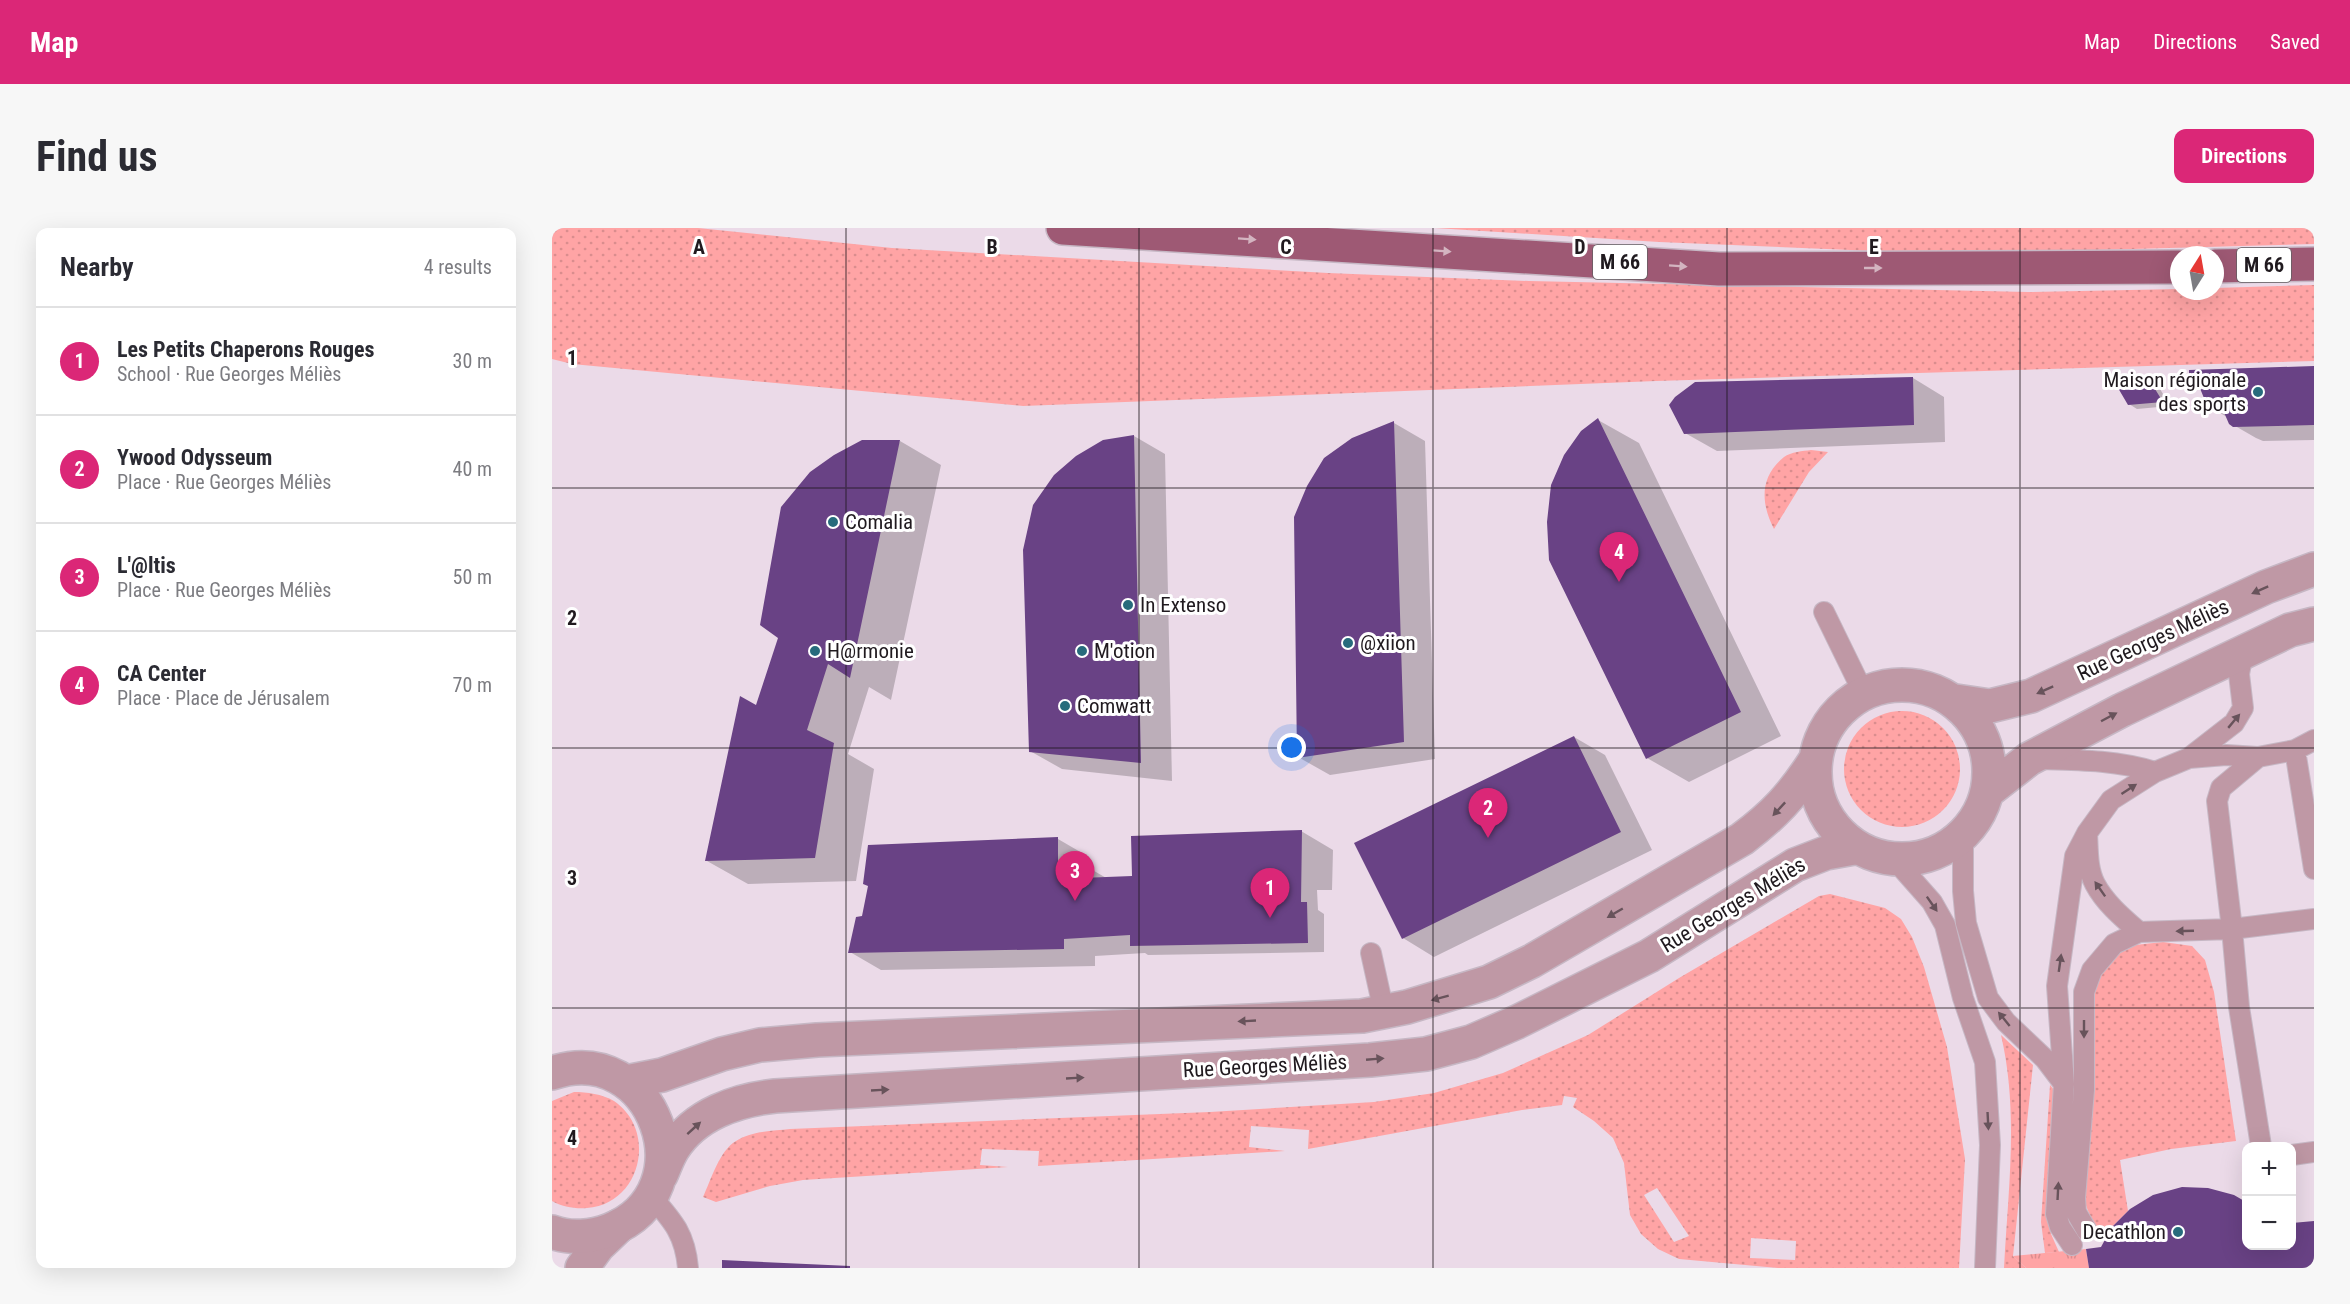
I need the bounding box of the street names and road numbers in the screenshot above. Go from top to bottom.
road number: M 66 [1593,245,1647,279]
road number: M 66 [2237,248,2291,282]
street label: Rue Georges Méliès [2073,594,2233,686]
street label: Rue Georges Méliès [1656,852,1810,958]
street label: Rue Georges Méliès [1182,1050,1348,1082]

